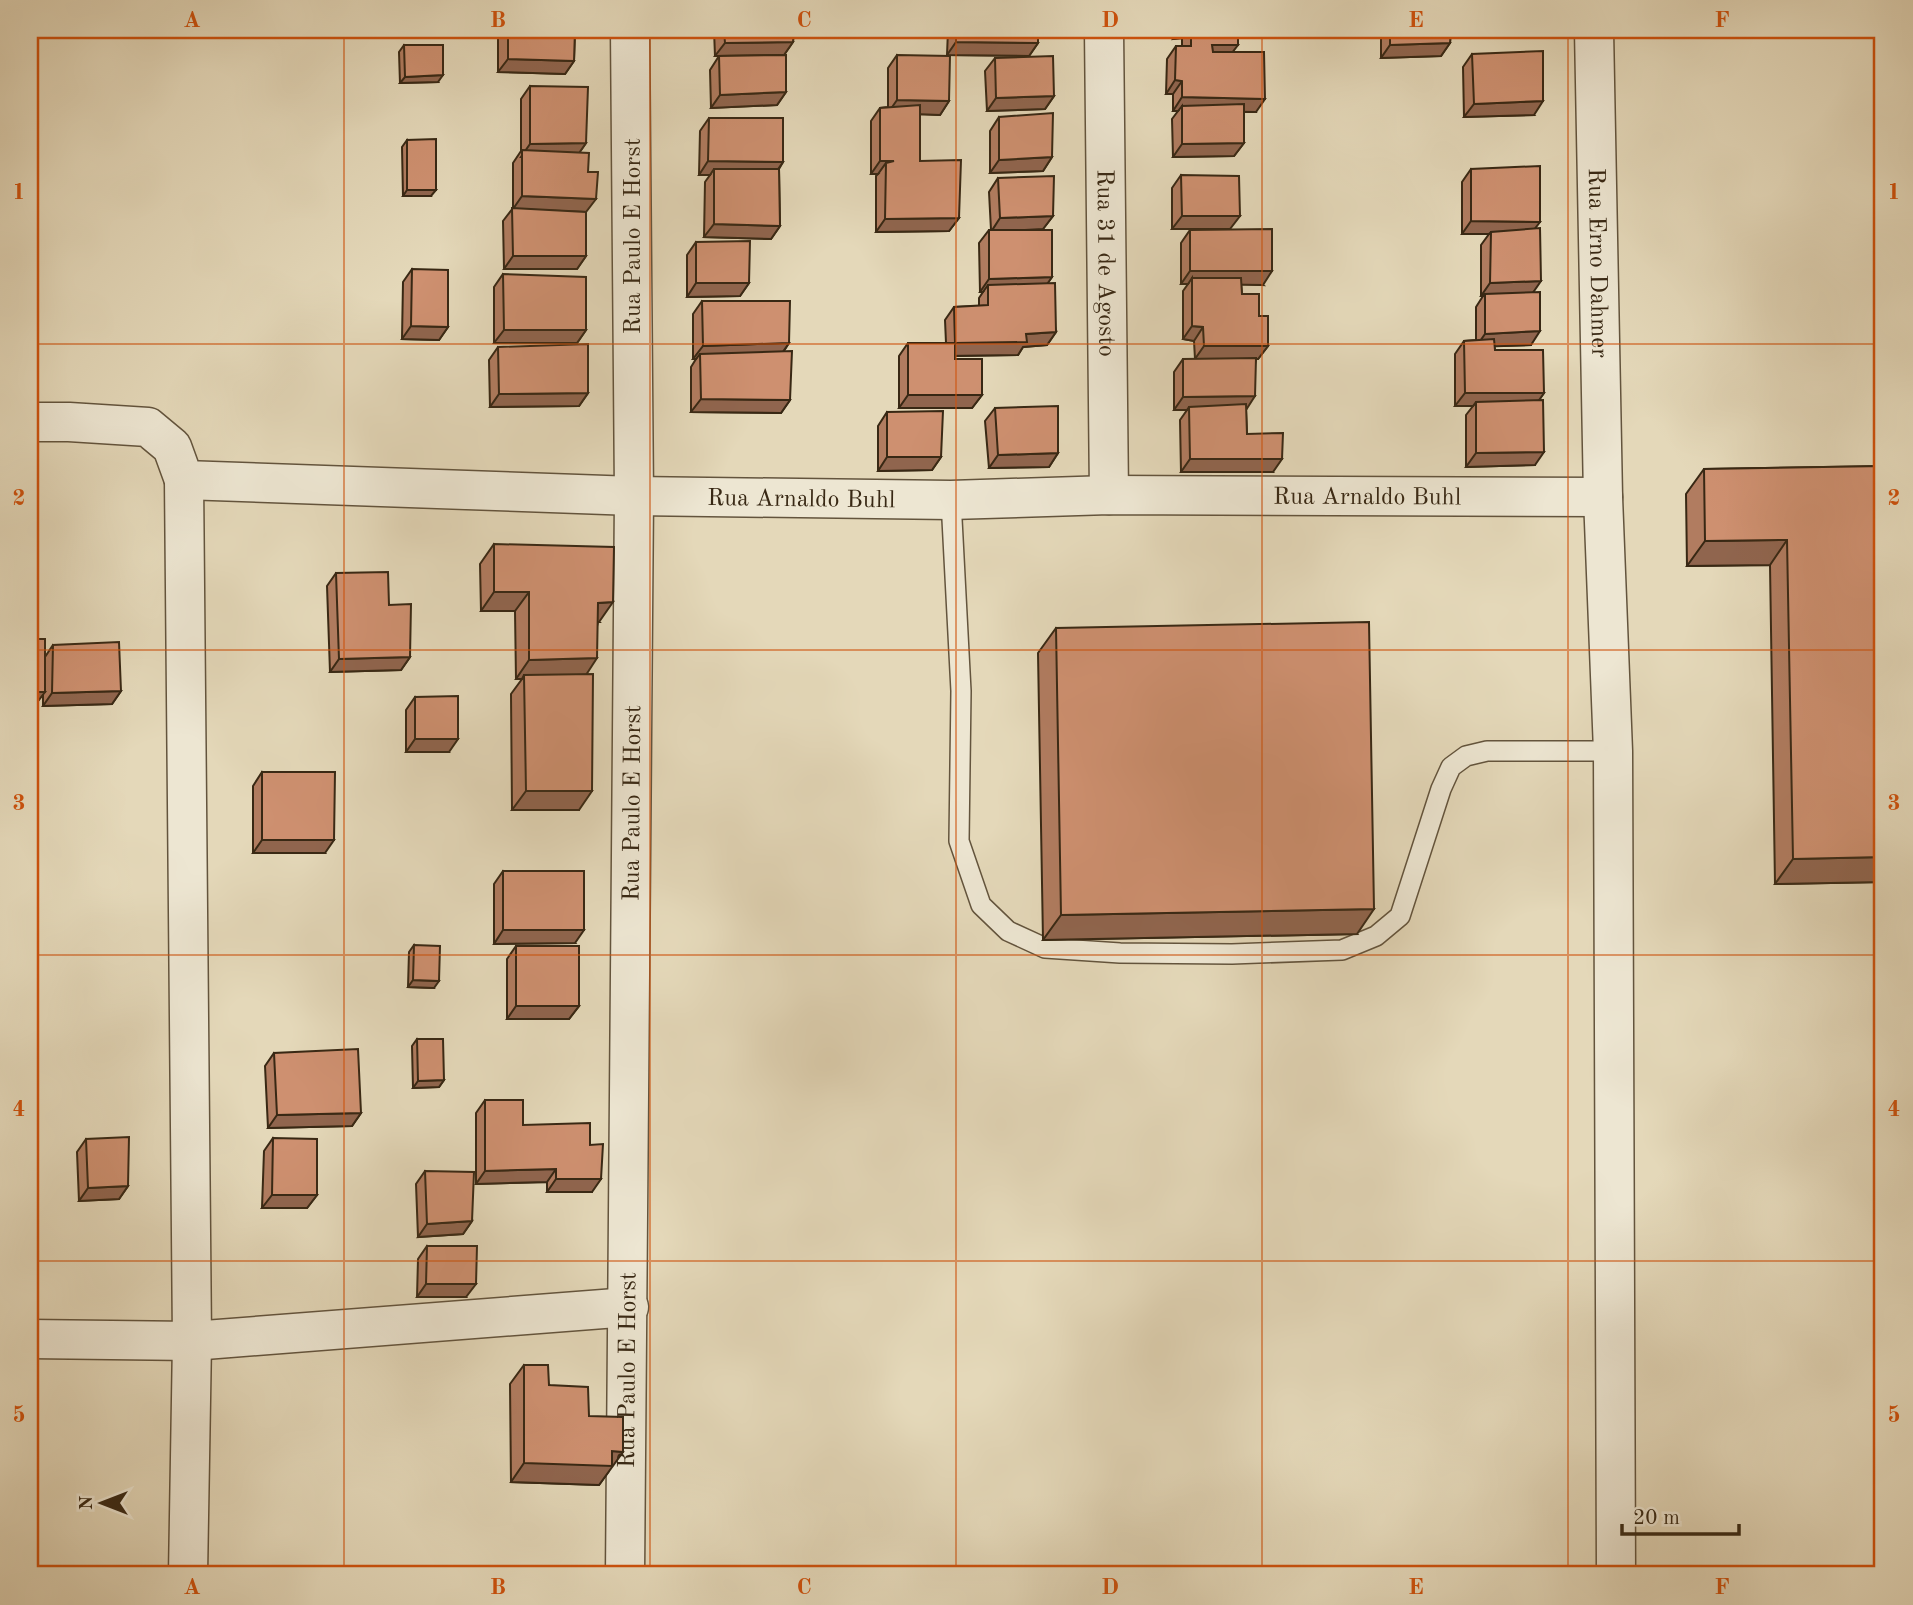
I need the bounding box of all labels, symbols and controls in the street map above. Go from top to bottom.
text: A [183,9,201,32]
text: B [490,9,506,32]
text: C [796,9,812,32]
text: D [1101,9,1119,32]
text: E [1408,9,1424,32]
text: F [1714,9,1730,32]
street label: Rua Paulo E Horst [622,138,646,334]
street label: Rua Erno Dahmer [1583,168,1610,358]
street label: Rua 31 de Agosto [1091,169,1118,357]
text: 1 [12,181,26,204]
text: 1 [1887,181,1901,204]
street label: Rua Arnaldo Buhl [1273,486,1461,510]
text: 2 [12,487,26,510]
street label: Rua Arnaldo Buhl [707,487,895,513]
text: 2 [1887,487,1901,510]
street label: Rua Paulo E Horst [621,705,646,901]
text: 3 [12,792,26,815]
text: 3 [1887,792,1901,815]
text: 4 [12,1098,26,1121]
text: 4 [1887,1098,1901,1121]
street label: Rua Paulo E Horst [616,1272,642,1468]
text: 5 [12,1404,26,1427]
text: 5 [1887,1404,1901,1427]
north arrow [66,1468,136,1538]
scale bar [1622,1493,1740,1537]
text: N [78,1495,97,1510]
text: 20 m [1633,1508,1680,1529]
text: A [183,1576,201,1599]
text: B [490,1576,506,1599]
text: C [796,1576,812,1599]
text: D [1101,1576,1119,1599]
text: E [1408,1576,1424,1599]
text: F [1714,1576,1730,1599]

